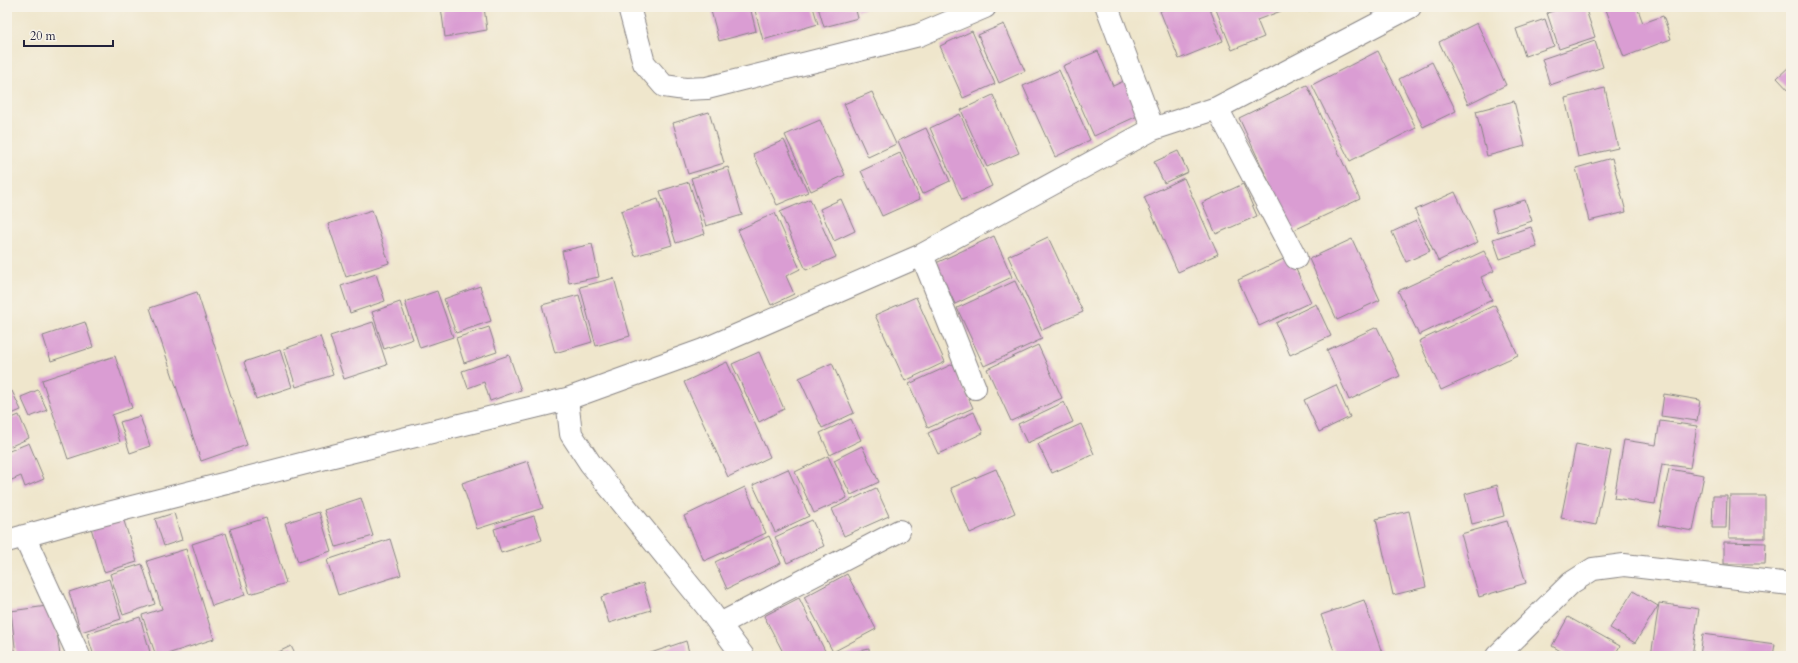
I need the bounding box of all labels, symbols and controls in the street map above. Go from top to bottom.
scale bar [24,22,113,48]
text: 20 m [30,28,57,44]

